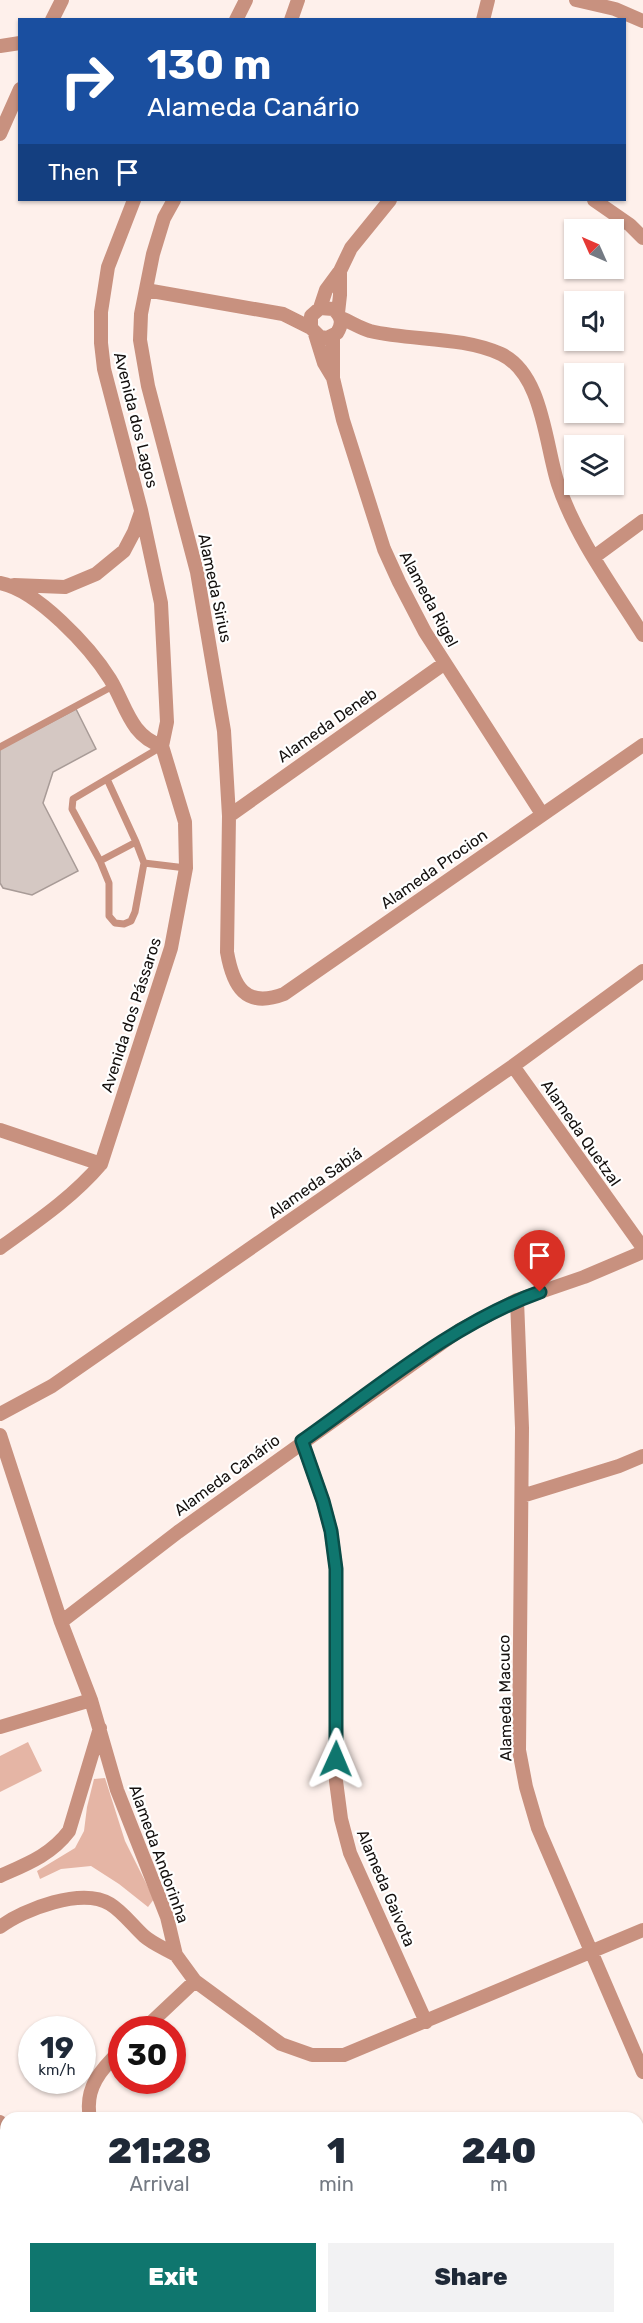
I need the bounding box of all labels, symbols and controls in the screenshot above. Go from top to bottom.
text: 130 m [147,40,272,90]
icon: right [48,42,126,120]
text: Alameda Canário [147,91,360,123]
icon: arrive [111,156,144,189]
text: Then [48,159,99,186]
north arrow [564,219,624,279]
map controls [564,219,624,495]
button: sound [564,291,624,351]
street label: Avenida dos Lagos [110,350,162,490]
button: search [564,363,624,423]
button: layers [564,435,624,495]
street label: Alameda Sirius [194,532,236,644]
street label: Alameda Rigel [396,548,462,650]
street label: Alameda Deneb [274,684,380,766]
street label: Alameda Procion [377,825,491,913]
street label: Avenida dos Pássaros [97,935,165,1095]
street label: Alameda Quetzal [537,1076,625,1190]
street label: Alameda Sabiá [265,1144,365,1222]
pin [514,1230,565,1292]
icon: arrive [523,1239,556,1272]
street label: Alameda Canário [170,1430,284,1520]
street label: Alameda Macuco [494,1634,516,1762]
position arrow [304,1727,368,1791]
street label: Alameda Andorinha [125,1782,193,1926]
street label: Alameda Gaivota [353,1827,419,1949]
speed limit sign: 30 [108,2016,186,2094]
text: 19 [40,2030,74,2066]
text: km/h [38,2061,76,2079]
text: 21:28 [108,2129,211,2172]
text: 1 [327,2129,346,2172]
text: 240 [461,2129,536,2172]
text: Arrival [129,2172,190,2196]
text: min [319,2172,354,2196]
text: m [490,2172,508,2196]
button: Exit [30,2243,316,2312]
button: Share [328,2243,614,2312]

